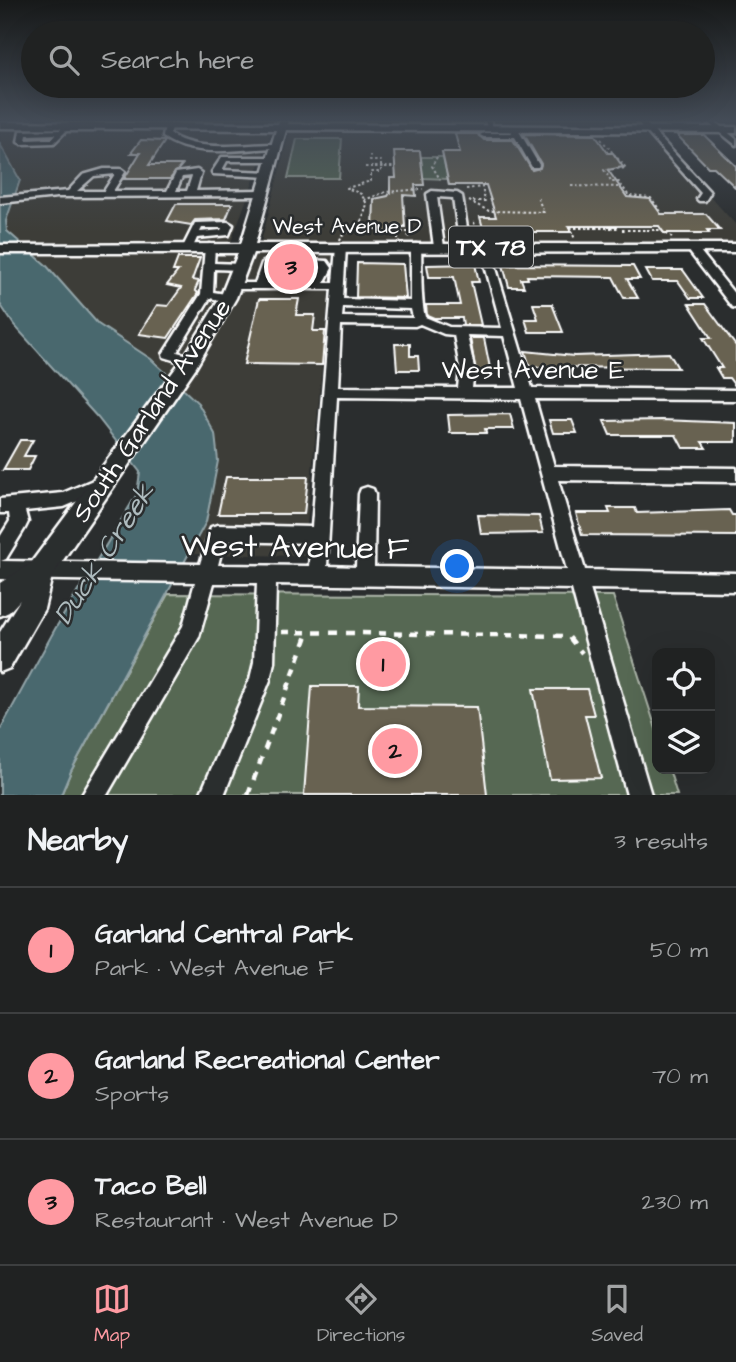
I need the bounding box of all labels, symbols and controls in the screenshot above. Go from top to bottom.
search box [21,21,715,98]
icon: search [45,41,83,79]
text: Search here [101,42,254,78]
street label: West Avenue D [273,212,422,241]
road number: TX 78 [449,226,533,268]
pin: 3 [268,241,314,293]
street label: South Garland Avenue [64,292,240,529]
street label: West Avenue E [442,352,624,388]
water label: Duck Creek [44,475,165,632]
street label: West Avenue F [181,523,409,572]
your location [440,549,474,583]
pin: 1 [360,638,406,690]
map controls [652,648,715,774]
button: locate [652,648,715,711]
button: layers [652,711,715,774]
pin: 2 [372,725,418,777]
text: Nearby [28,820,128,862]
text: 3 results [614,825,708,857]
text: Garland Central Park [95,916,353,952]
text: 1 [50,934,52,966]
text: 50 m [650,934,708,966]
text: Park · West Avenue F [95,952,334,984]
text: Garland Recreational Center [95,1042,440,1078]
text: 2 [44,1060,58,1092]
text: 70 m [652,1060,708,1092]
text: Sports [95,1078,169,1110]
text: Taco Bell [95,1168,207,1204]
text: 3 [45,1186,57,1218]
text: 230 m [642,1186,708,1218]
text: Restaurant · West Avenue D [95,1204,398,1236]
tab: Map [93,1280,131,1349]
tab: Directions [317,1280,405,1349]
tab: Saved [591,1280,643,1349]

